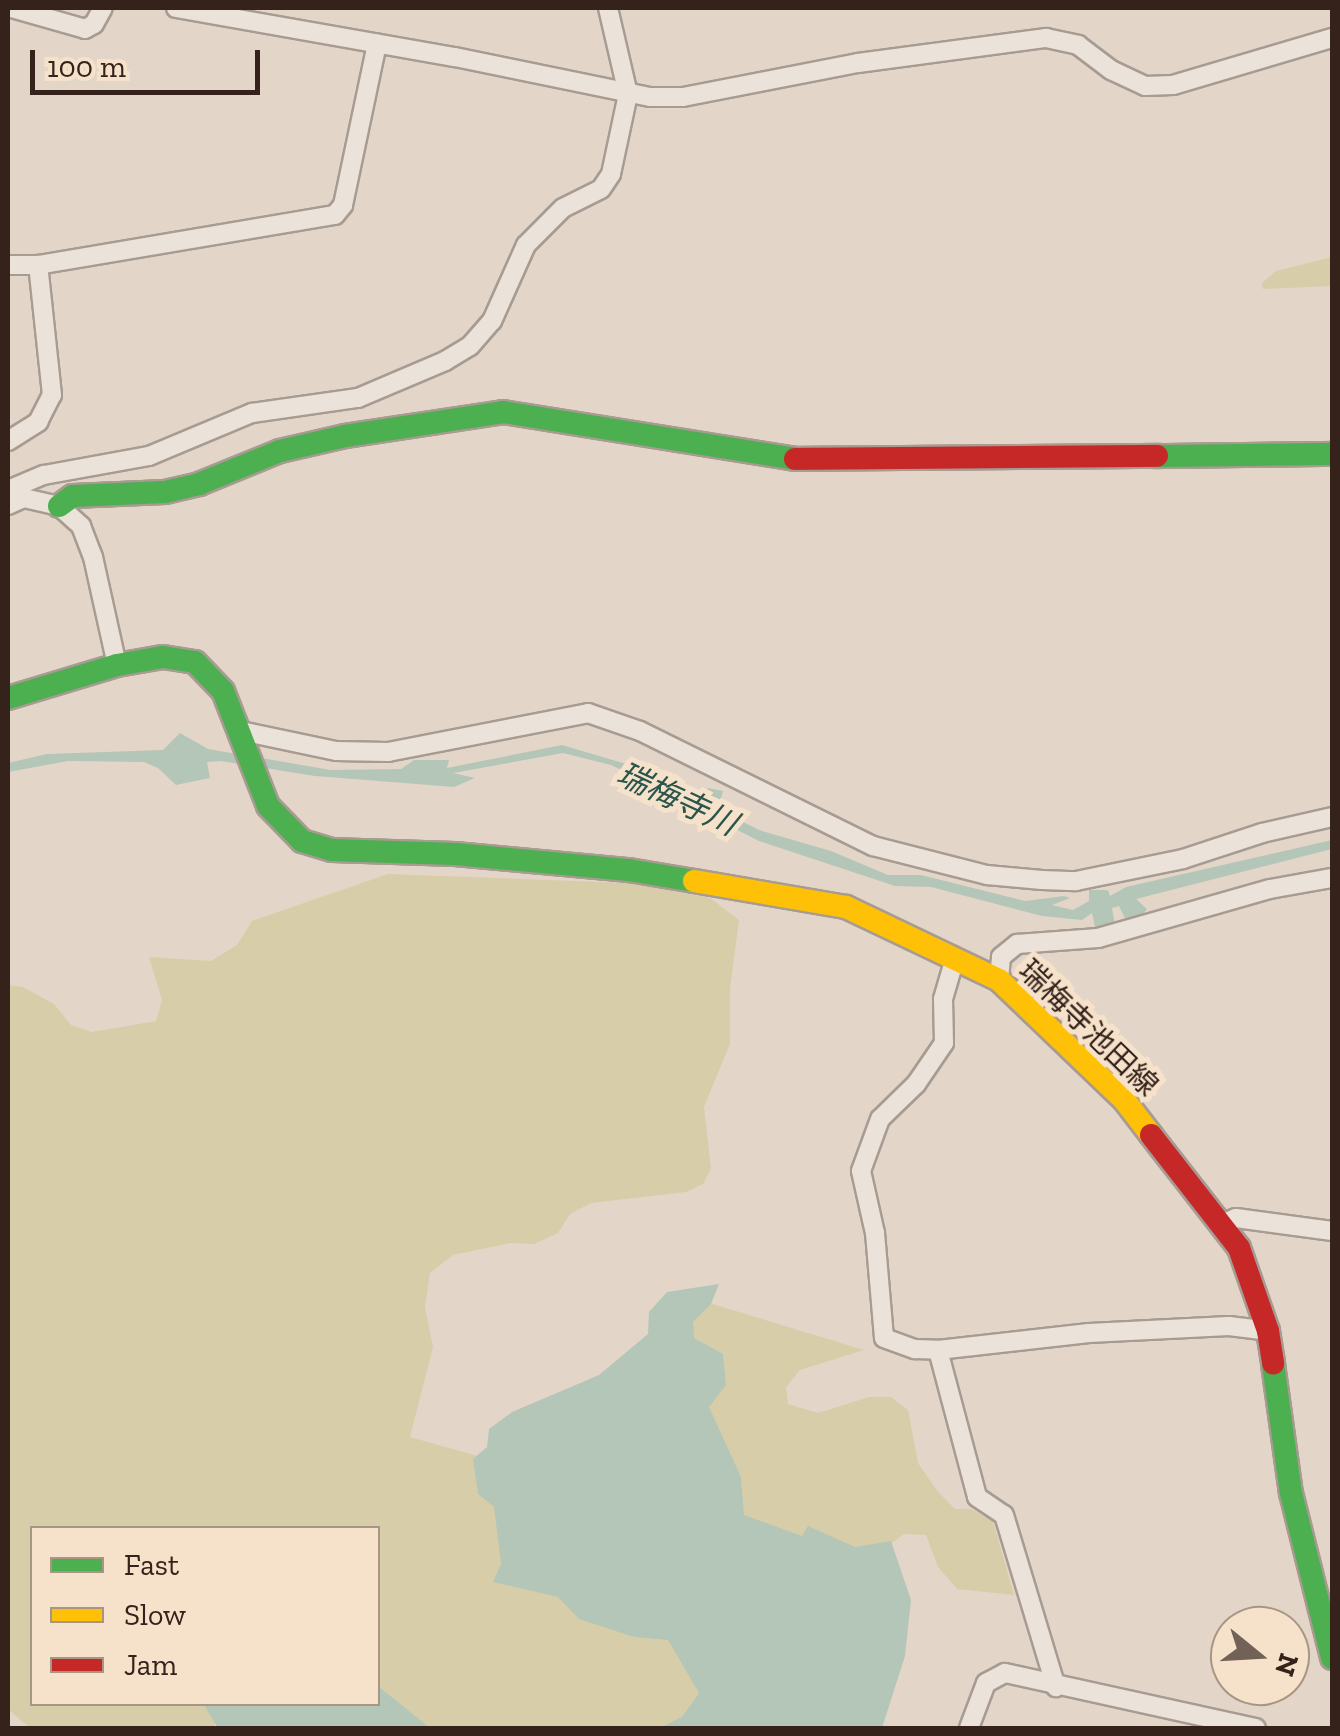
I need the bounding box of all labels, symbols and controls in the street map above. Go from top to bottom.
scale bar [35,30,265,92]
text: 100 m [47,49,126,85]
water label: 瑞梅寺川 [611,755,743,843]
street label: 瑞梅寺池田線 [1011,953,1165,1103]
legend [30,1526,380,1706]
text: Fast [124,1547,179,1583]
text: Slow [124,1597,186,1633]
north arrow [1210,1606,1310,1706]
text: Jam [124,1647,177,1683]
text: N [1268,1650,1306,1680]

